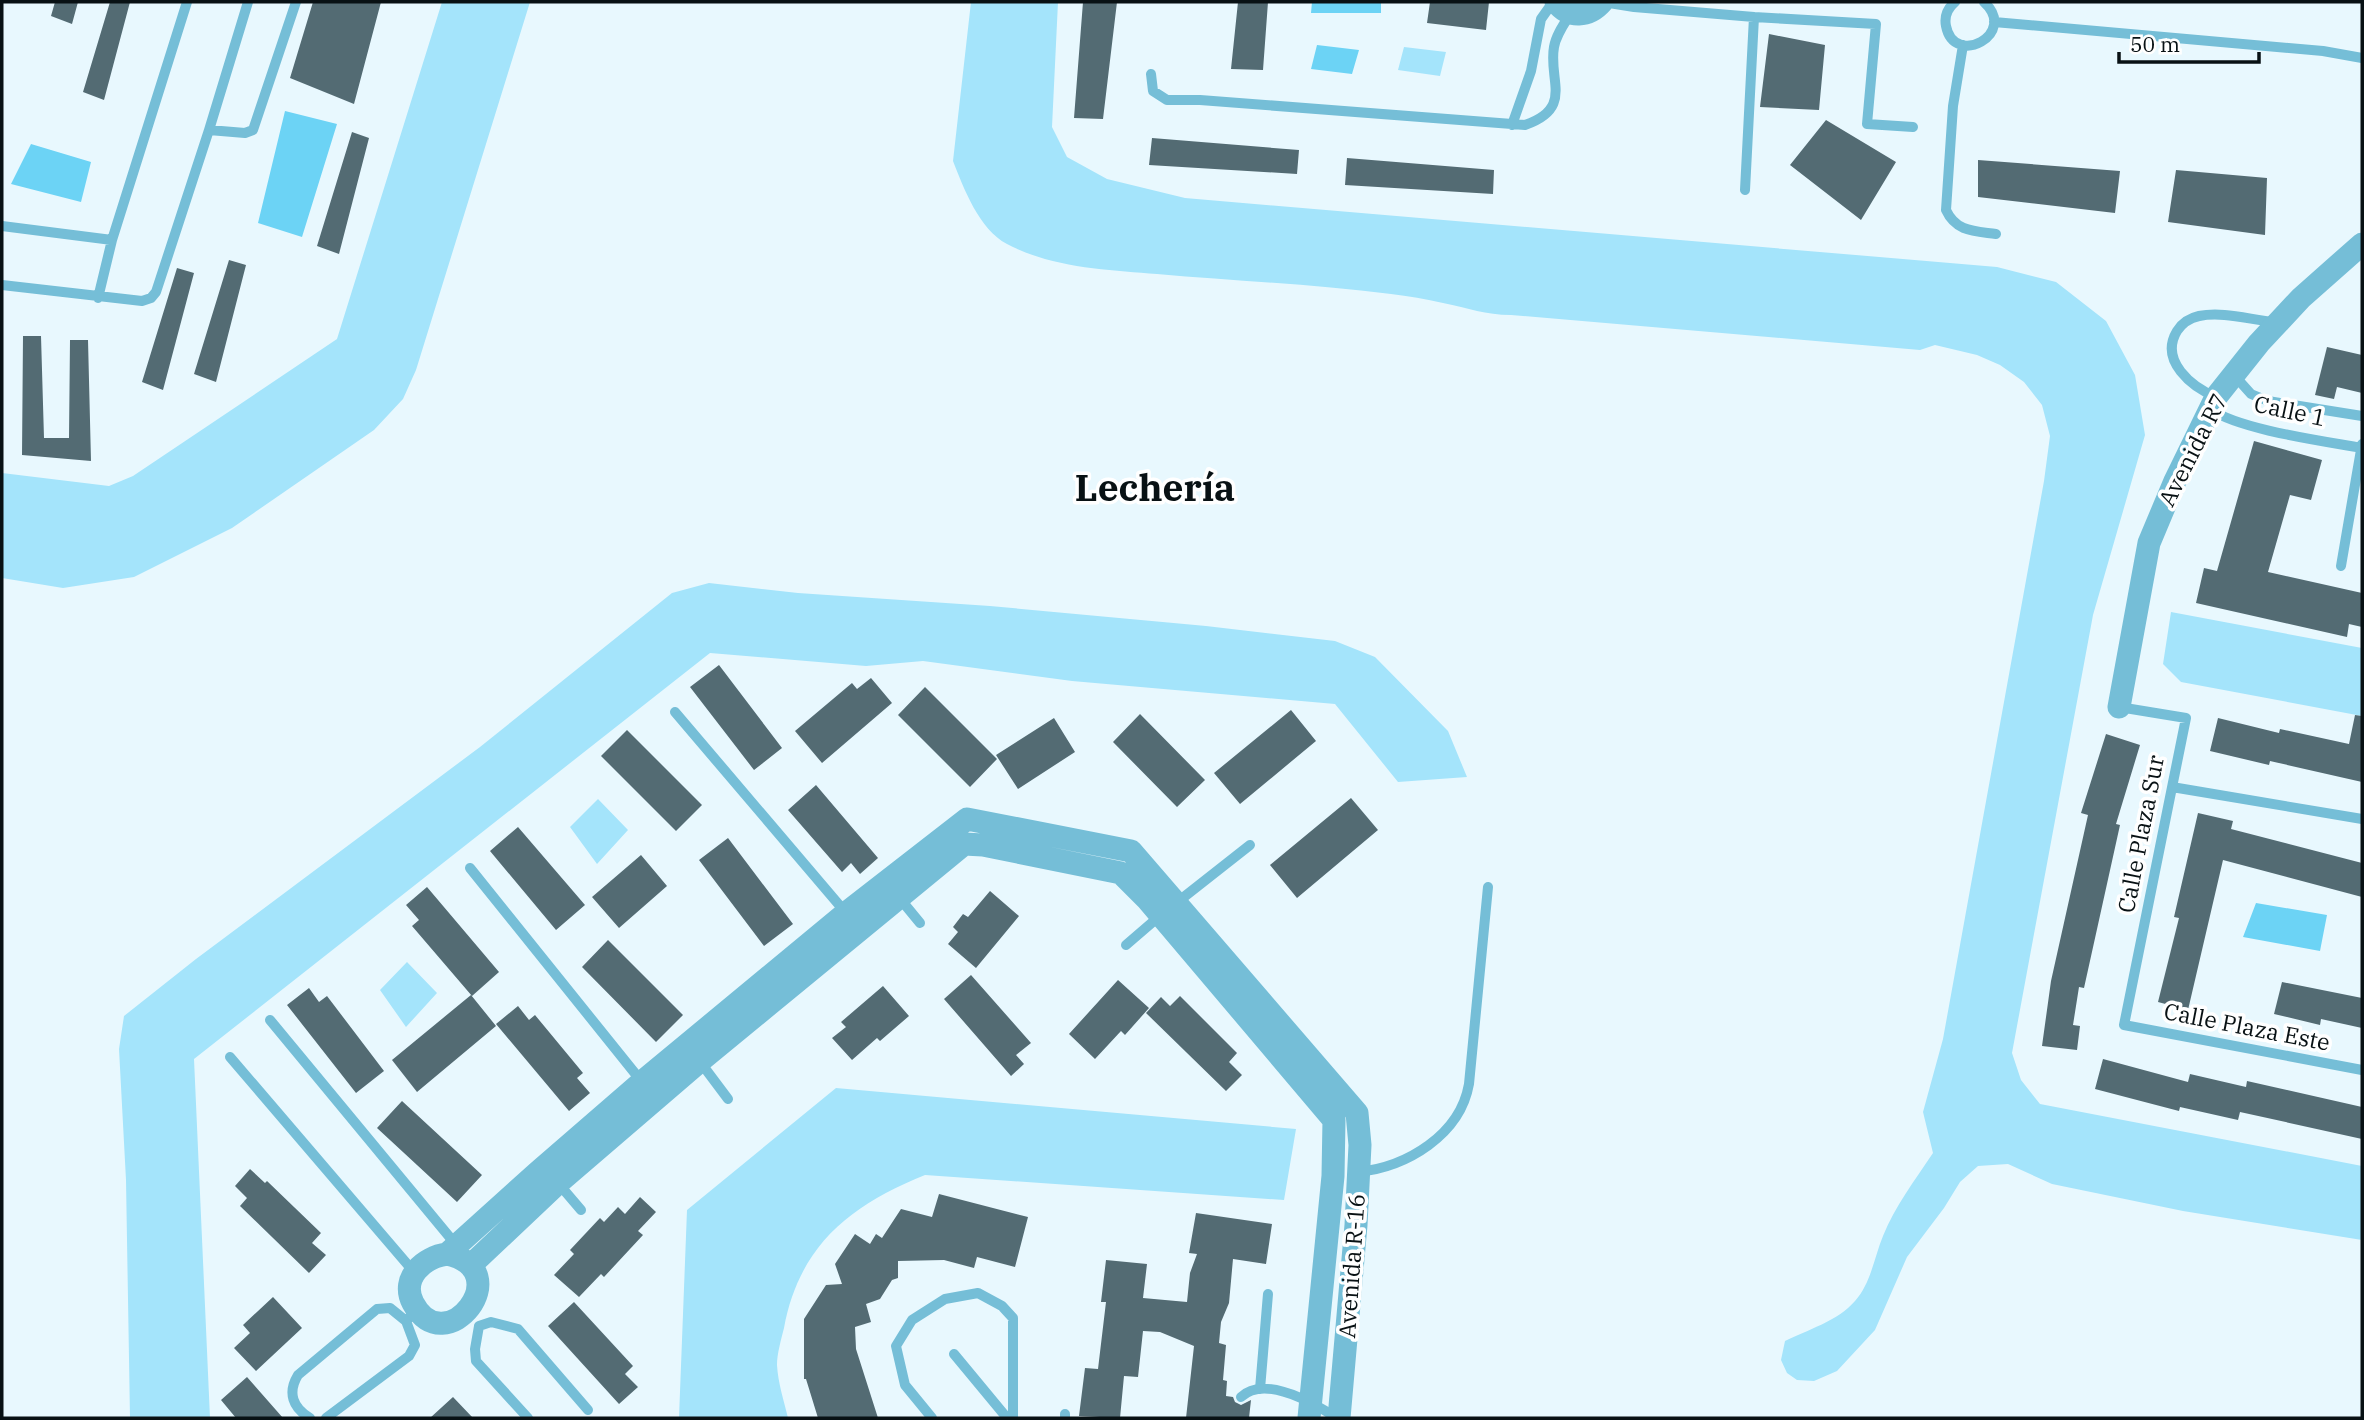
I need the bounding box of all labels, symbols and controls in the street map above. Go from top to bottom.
scale bar [2119,21,2259,65]
text: 50 m [2130,30,2180,58]
street label: Avenida R7 [2151,388,2233,511]
street label: Calle 1 [2252,388,2329,432]
district label: Lechería [1075,463,1235,511]
street label: Calle Plaza Sur [2110,752,2170,915]
street label: Calle Plaza Este [2162,995,2333,1057]
street label: Avenida R-16 [1331,1193,1371,1339]

